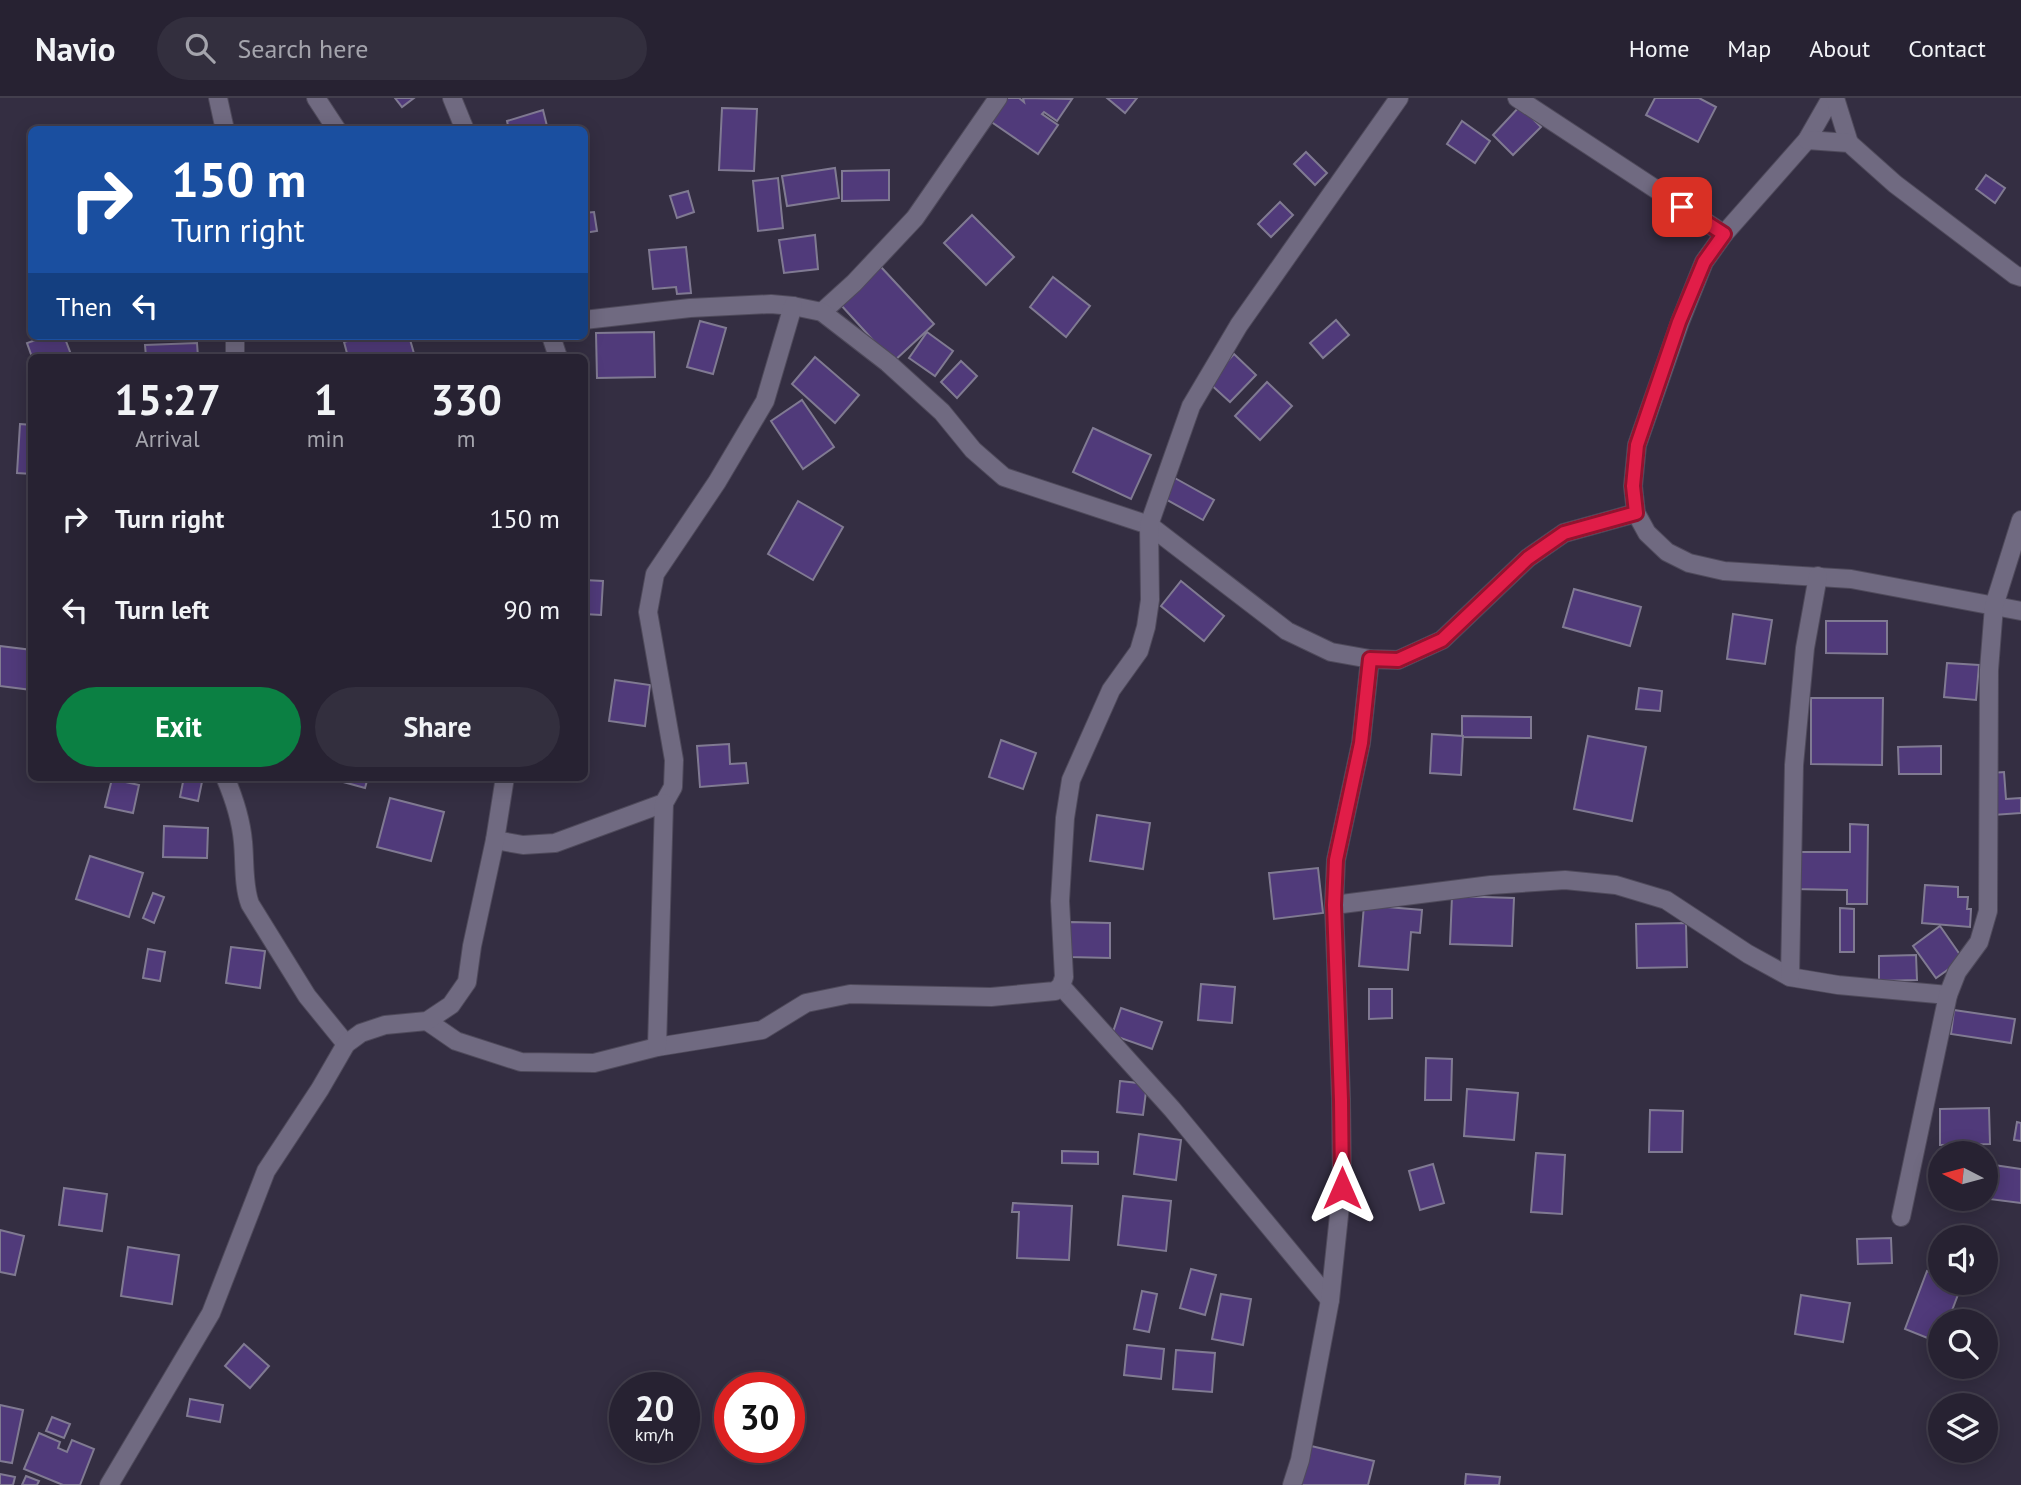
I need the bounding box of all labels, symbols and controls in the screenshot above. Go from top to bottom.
search box [157,17,647,80]
text: Navio [35,27,115,70]
icon: search [181,29,219,67]
text: Search here [237,32,369,65]
text: Home [1629,33,1689,64]
text: Map [1727,33,1771,64]
text: About [1809,33,1870,64]
text: Contact [1908,33,1986,64]
text: 150 m [171,147,306,211]
icon: right [56,154,147,245]
pin [1652,177,1712,237]
icon: arrive [1663,188,1701,226]
text: Turn right [171,209,305,251]
icon: left [126,287,164,325]
text: Then [56,290,112,323]
text: 15:27 [114,372,221,427]
text: 1 [314,372,337,427]
text: 330 [430,372,502,427]
text: Arrival [135,424,200,453]
text: min [307,424,344,453]
text: m [457,424,475,453]
icon: right [56,500,94,538]
text: Turn right [115,502,224,535]
text: 150 m [489,502,560,535]
icon: left [56,591,94,629]
text: Turn left [115,593,209,626]
text: 90 m [504,593,560,626]
button: Exit [56,687,301,767]
button: Share [315,687,560,767]
north arrow [1928,1141,1998,1211]
map controls [1928,1141,1998,1463]
position arrow [1305,1151,1379,1225]
button: sound [1928,1225,1998,1295]
button: search [1928,1309,1998,1379]
speed limit sign: 30 [714,1372,805,1463]
text: 20 [635,1385,674,1431]
button: layers [1928,1393,1998,1463]
text: km/h [635,1423,674,1446]

